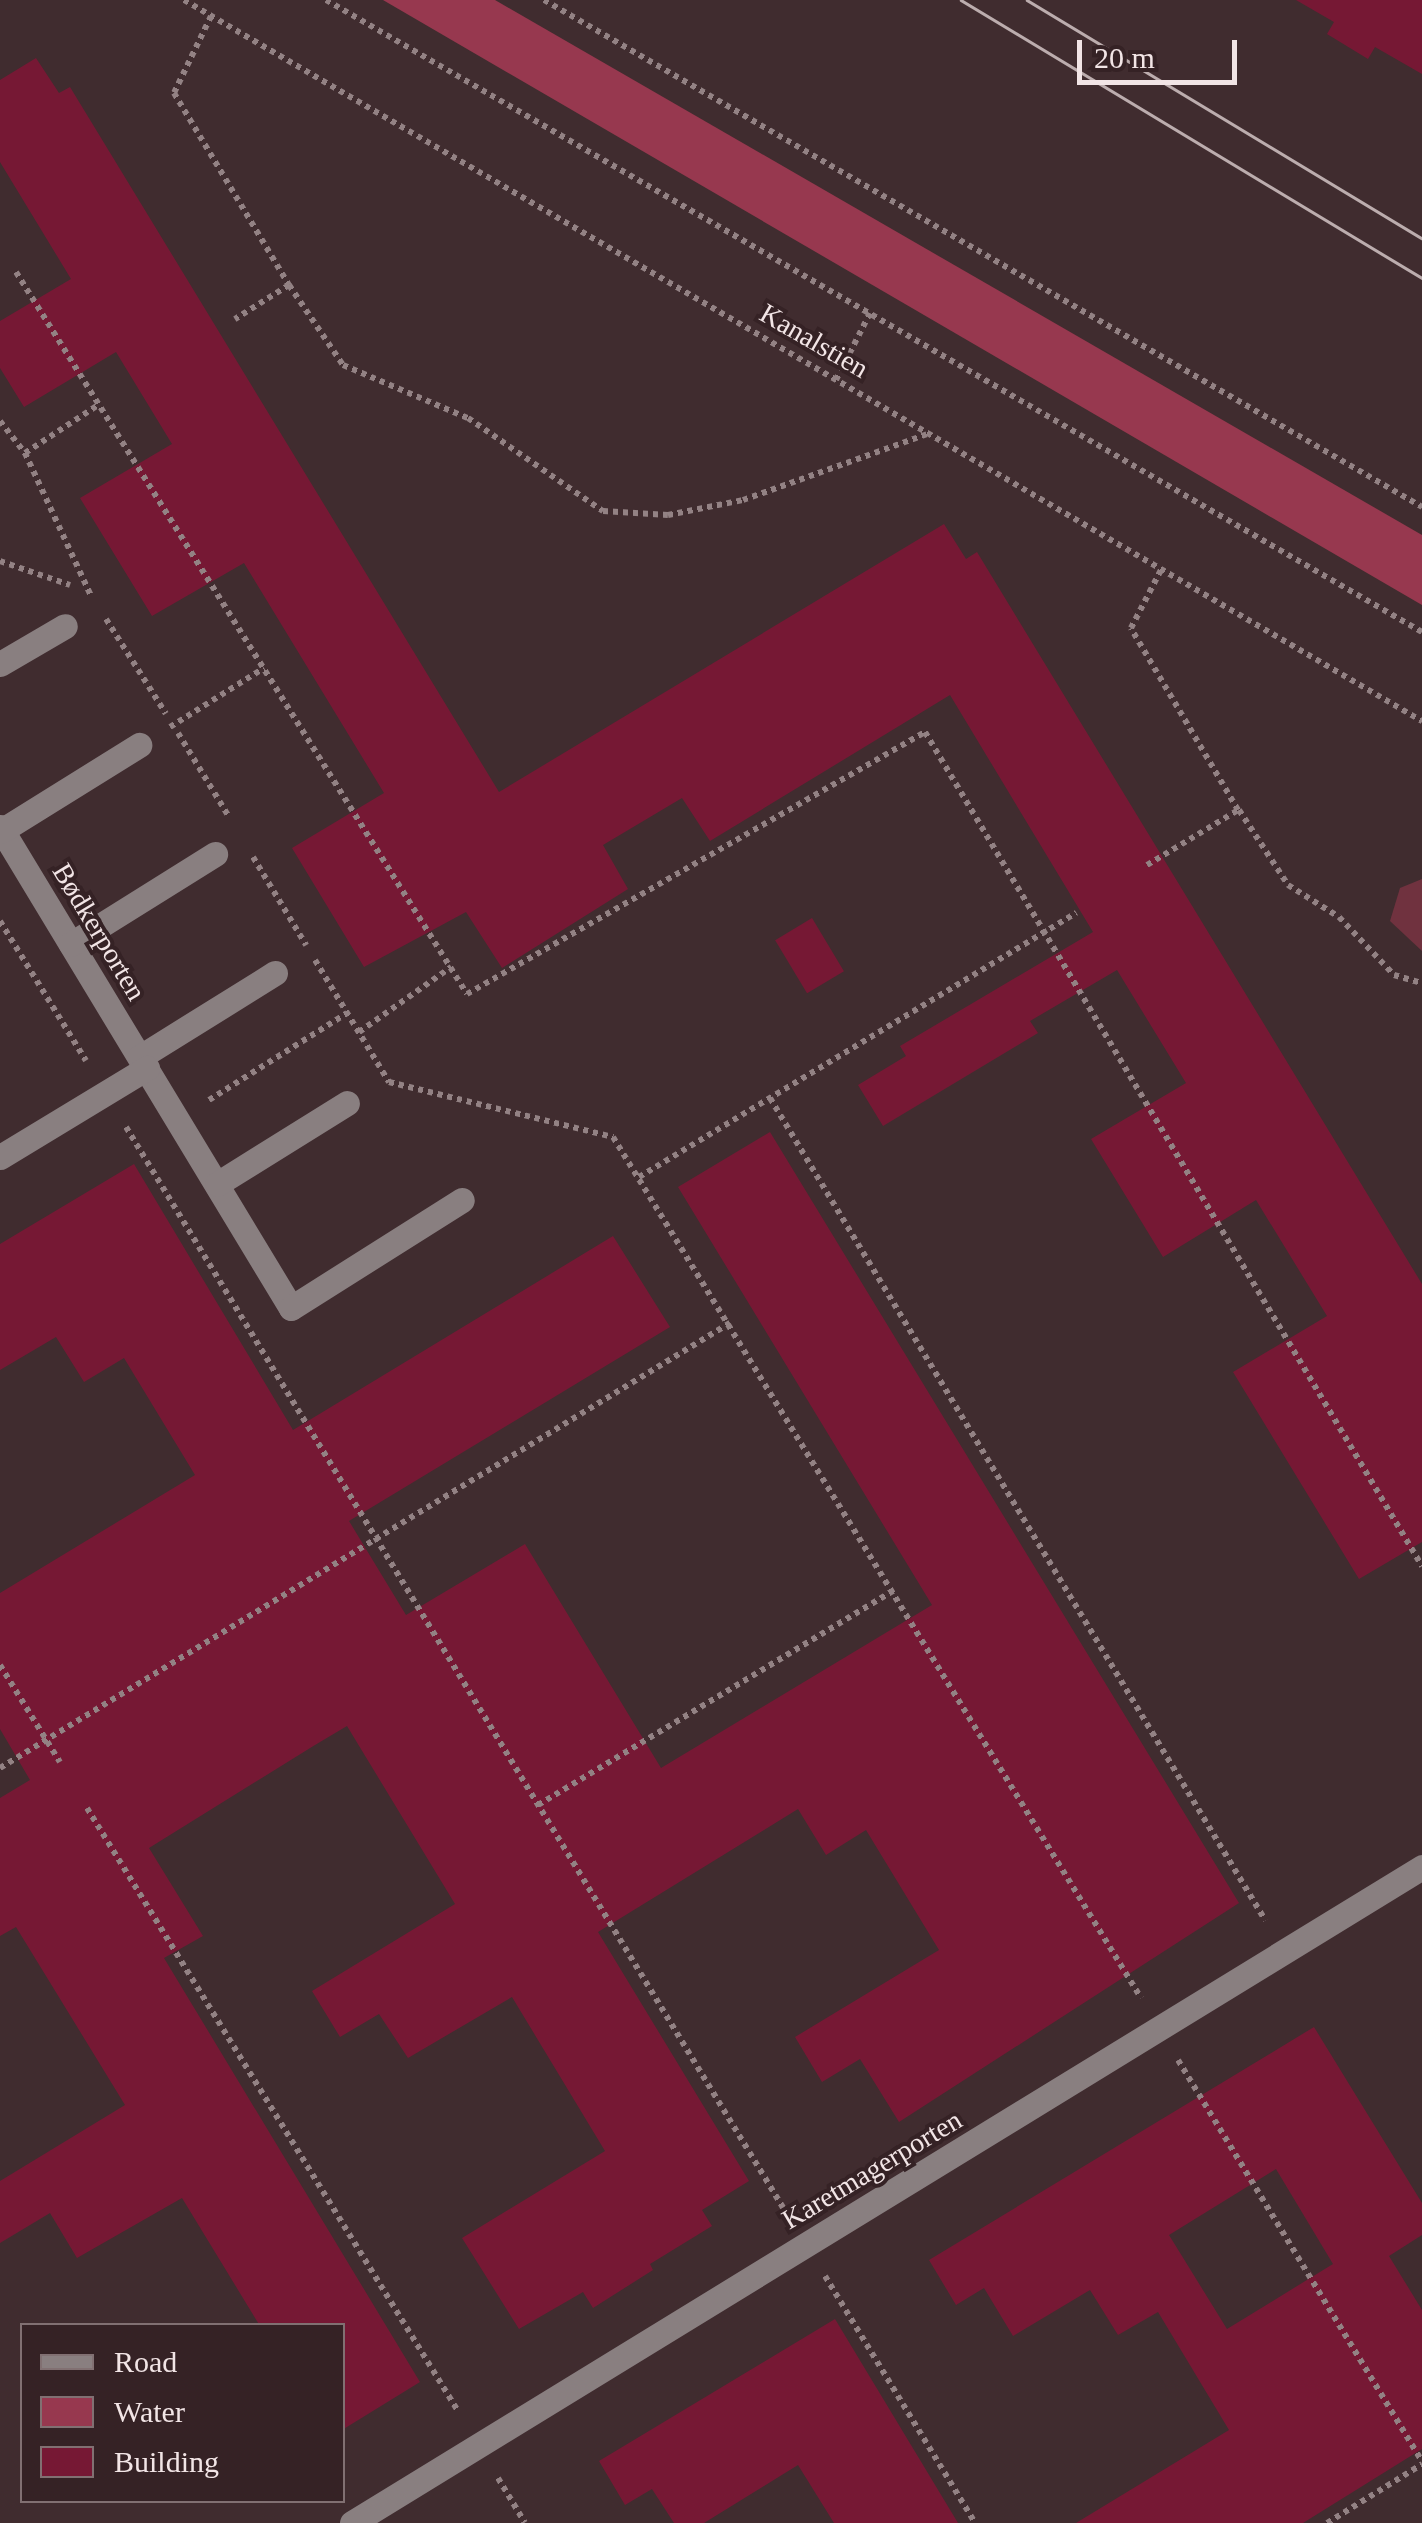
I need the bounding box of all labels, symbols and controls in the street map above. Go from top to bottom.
scale bar [1082,20,1242,82]
text: 20 m [1094,41,1155,74]
street label: Kanalstien [754,297,874,385]
street label: Bødkerporten [45,857,153,1007]
street label: Karetmagerporten [776,2103,968,2237]
legend [20,2323,345,2503]
text: Road [114,2345,177,2378]
text: Water [114,2395,185,2428]
text: Building [114,2445,219,2478]

